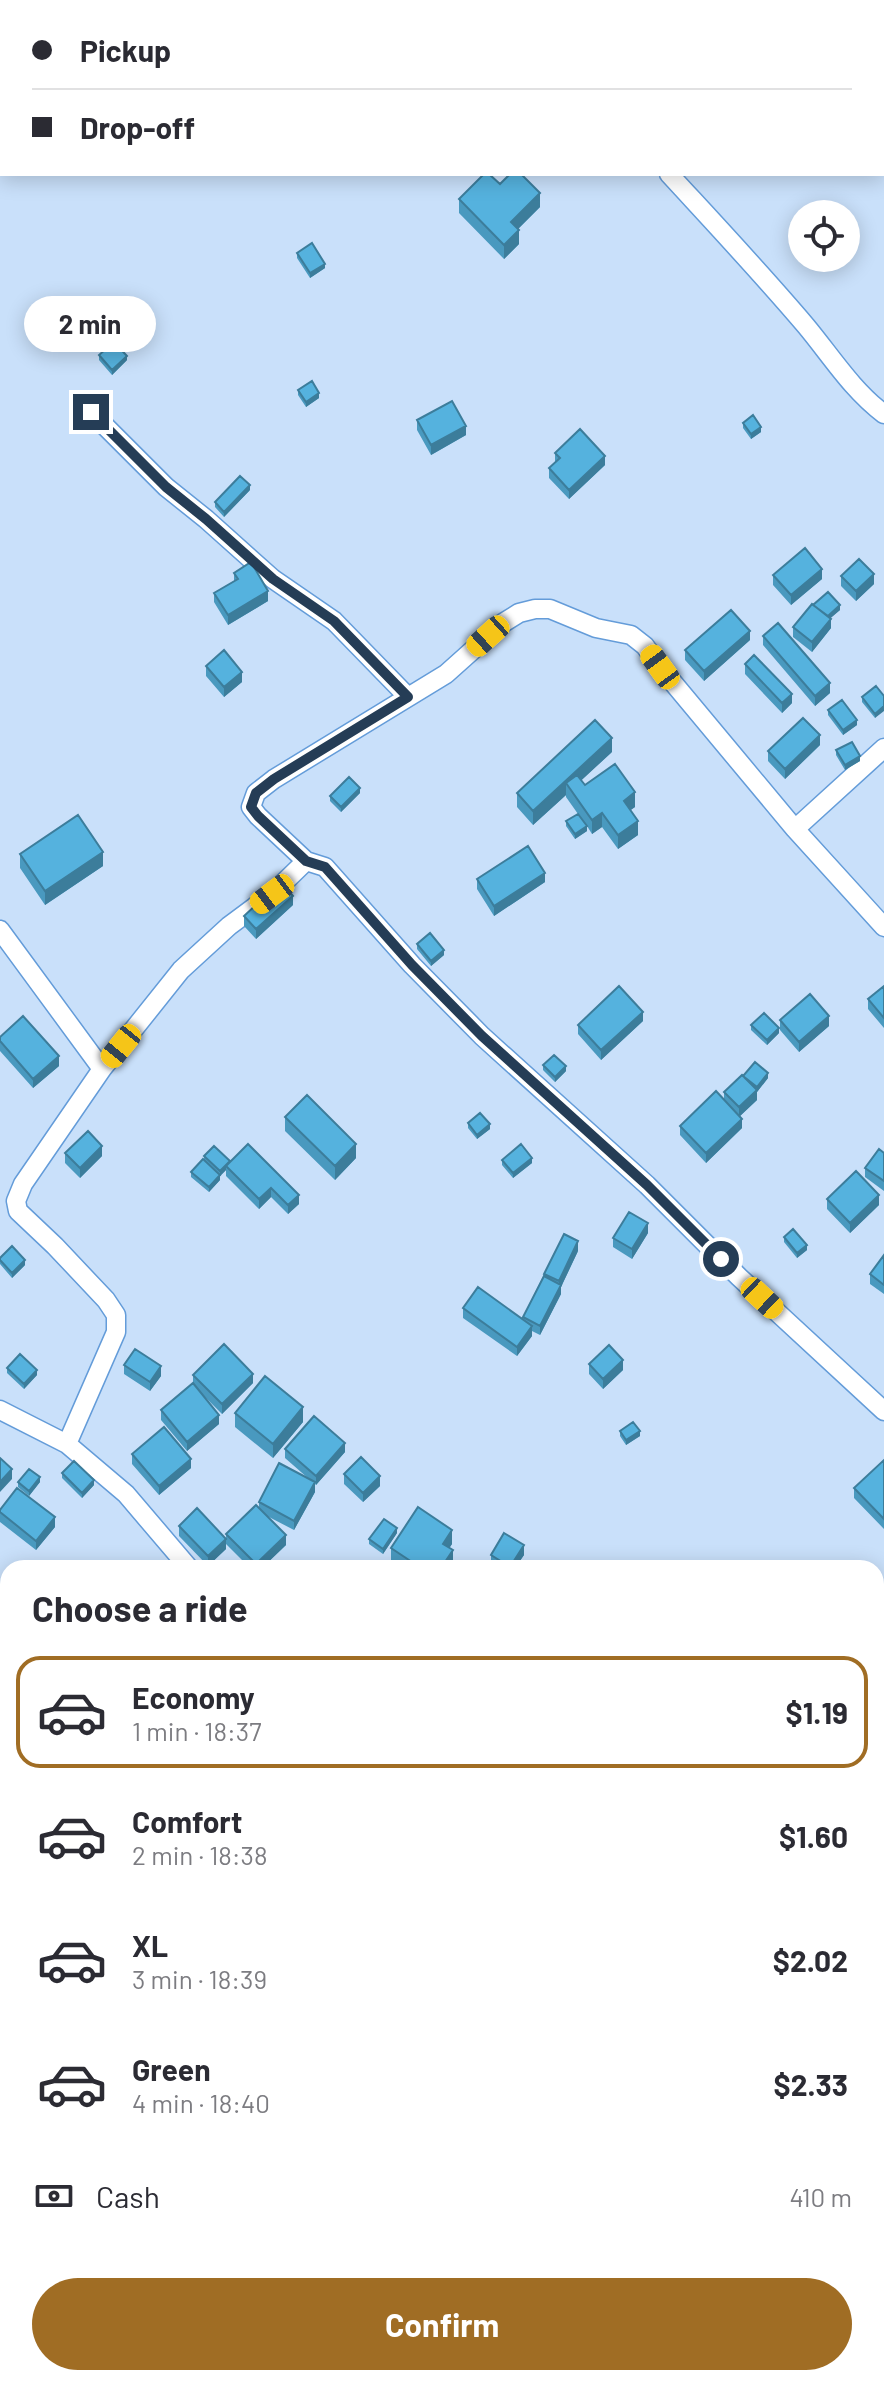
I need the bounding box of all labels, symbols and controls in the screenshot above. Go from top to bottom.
text: Pickup [80,32,171,68]
text: Drop-off [80,109,195,145]
map controls [788,200,860,272]
button: locate [788,200,860,272]
callout: 2 min [25,296,157,352]
text: 2 min [59,308,121,339]
route end [73,394,109,430]
car [462,611,514,661]
car [636,641,684,693]
car [246,870,298,918]
car [97,1020,145,1072]
route start [703,1241,739,1277]
car [736,1273,788,1323]
text: Choose a ride [32,1586,248,1629]
icon: car [36,1676,108,1748]
text: Economy [132,1679,255,1715]
text: $1.19 [786,1694,848,1730]
text: 1 min · 18:37 [132,1715,261,1746]
icon: car [36,1800,108,1872]
text: Comfort [132,1803,242,1839]
text: $1.60 [779,1818,848,1854]
text: 2 min · 18:38 [132,1839,268,1870]
icon: car [36,1924,108,1996]
text: XL [132,1927,168,1963]
text: $2.02 [773,1942,848,1978]
text: 3 min · 18:39 [132,1963,267,1994]
icon: car [36,2048,108,2120]
text: Green [132,2051,211,2087]
text: $2.33 [774,2066,848,2102]
text: 4 min · 18:40 [132,2087,270,2118]
icon: cash [32,2174,76,2218]
text: Cash [96,2178,160,2214]
text: 410 m [790,2181,852,2212]
button: Confirm [32,2278,852,2370]

